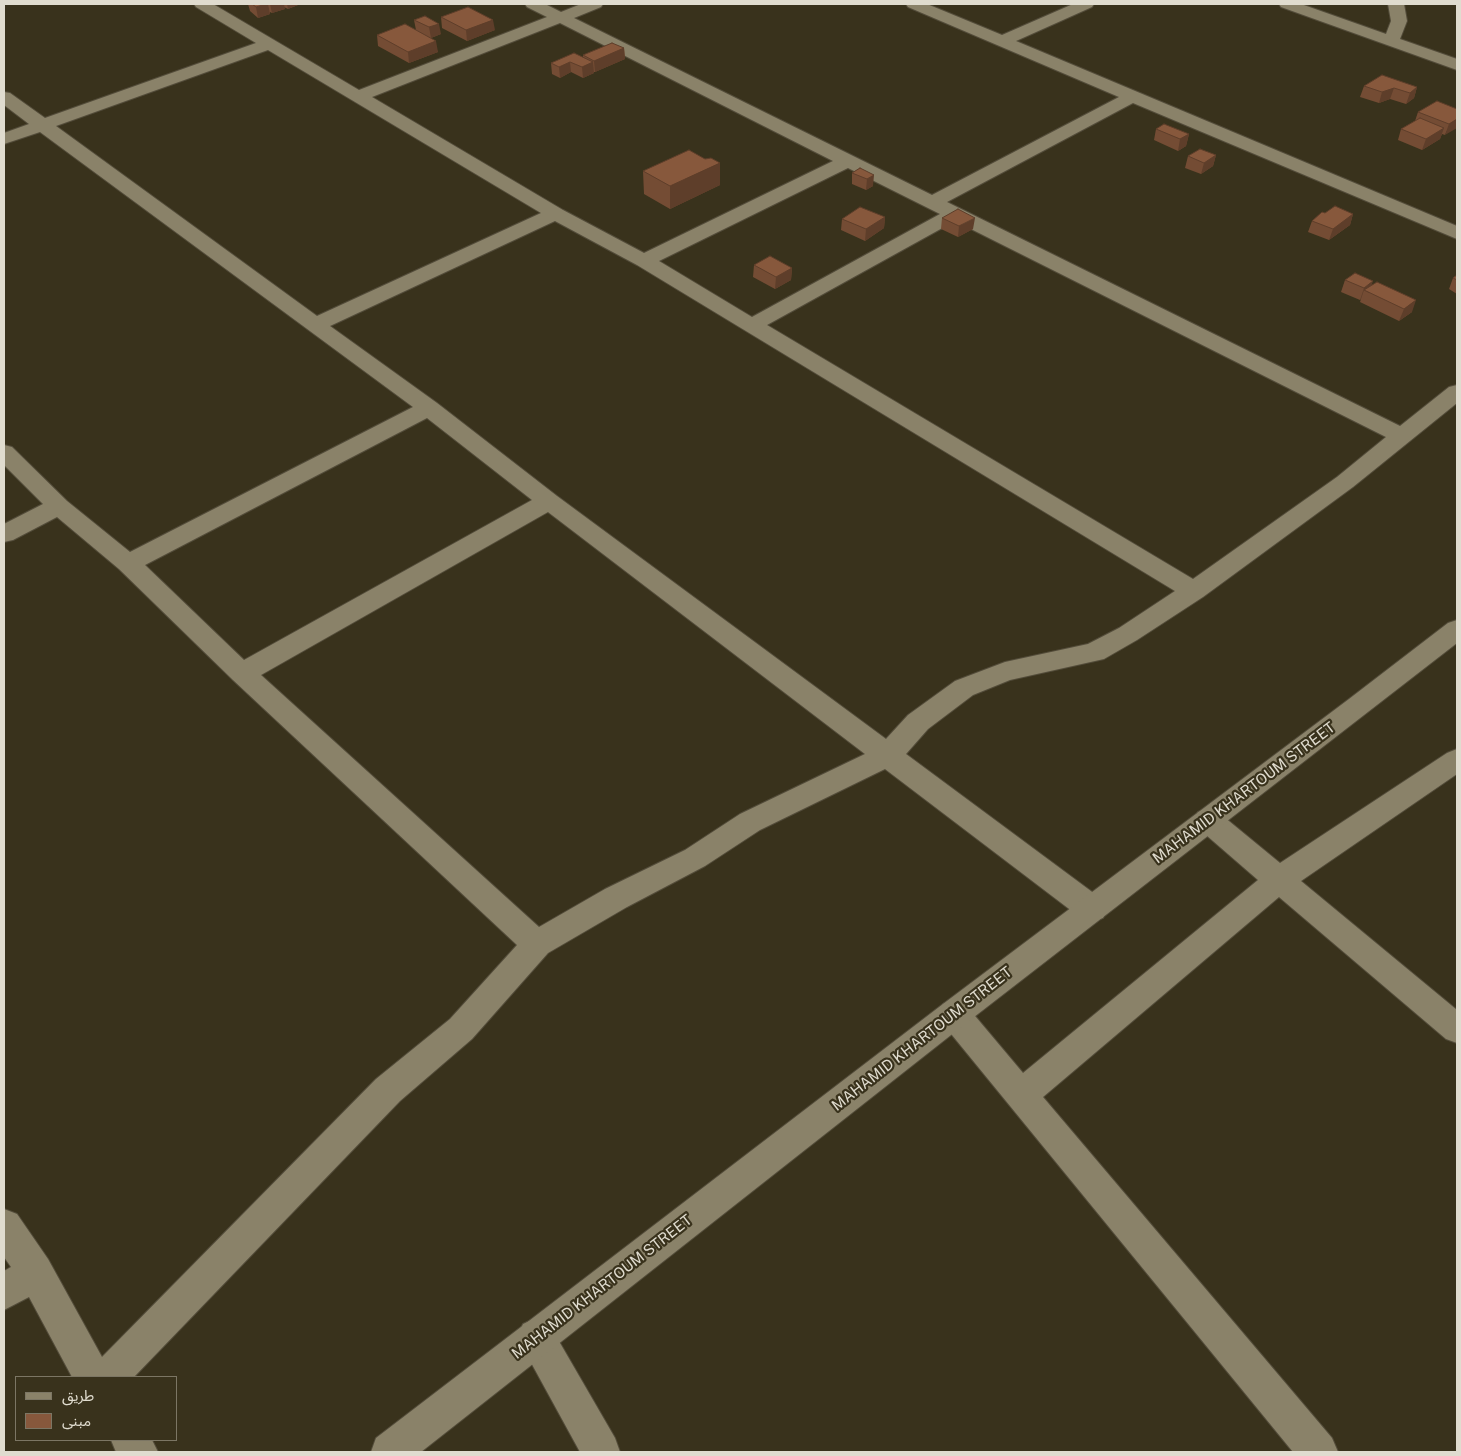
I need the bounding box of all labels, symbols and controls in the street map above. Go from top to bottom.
street label: MAHAMID KHARTOUM STREET [1149,718,1339,868]
street label: MAHAMID KHARTOUM STREET [828,963,1016,1115]
street label: MAHAMID KHARTOUM STREET [508,1211,696,1363]
legend [15,1376,178,1441]
text: طريق [62,1387,94,1404]
text: مبنى [62,1412,91,1429]

